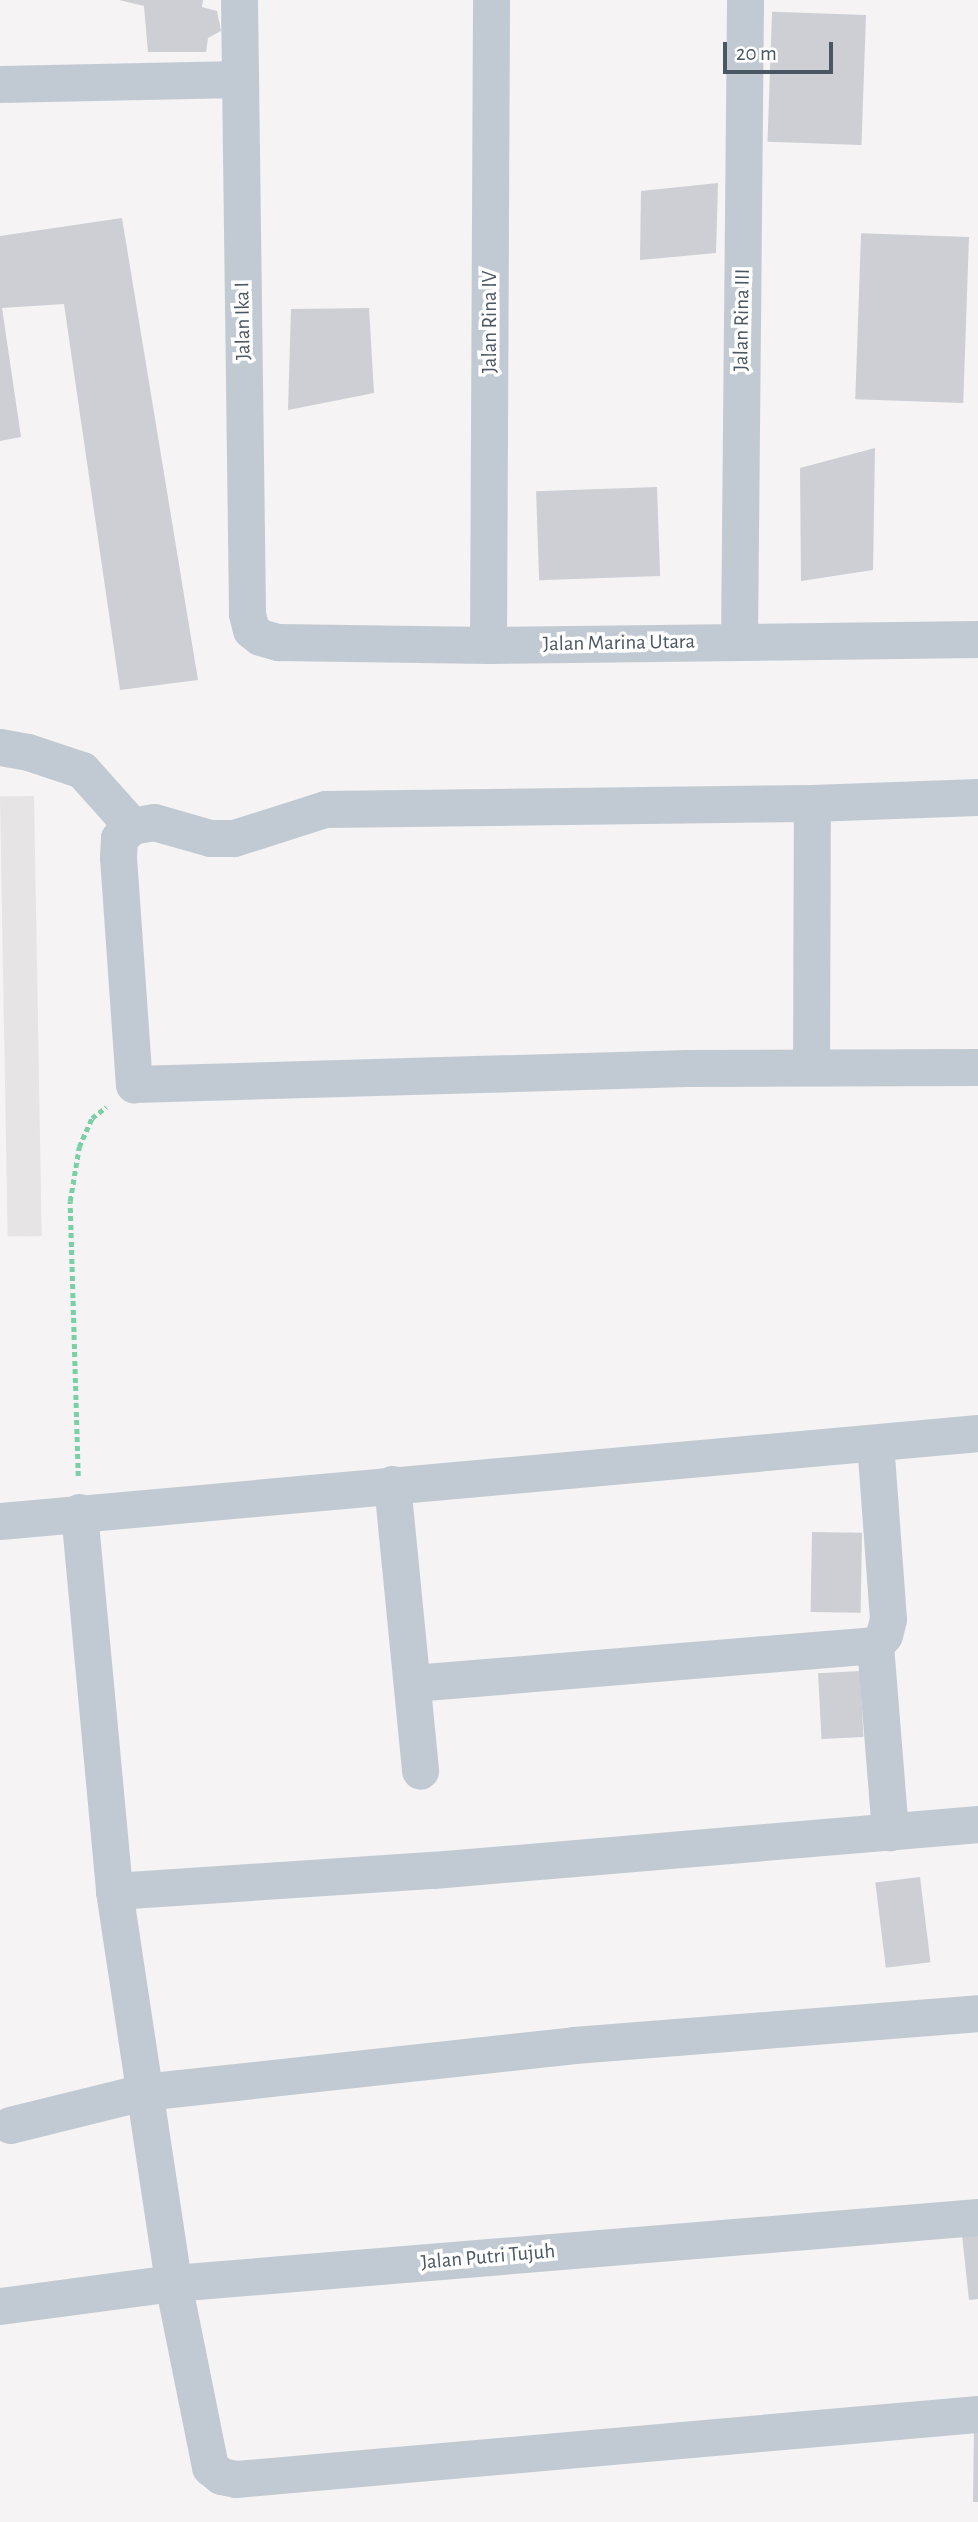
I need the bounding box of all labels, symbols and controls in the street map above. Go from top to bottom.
scale bar [726,28,836,72]
text: 20 m [736,43,777,64]
street label: Jalan Rina III [729,269,755,371]
street label: Jalan Rina IV [477,271,503,373]
street label: Jalan Ika I [230,282,256,360]
street label: Jalan Marina Utara [543,629,695,657]
street label: Jalan Putri Tujuh [420,2239,556,2275]

